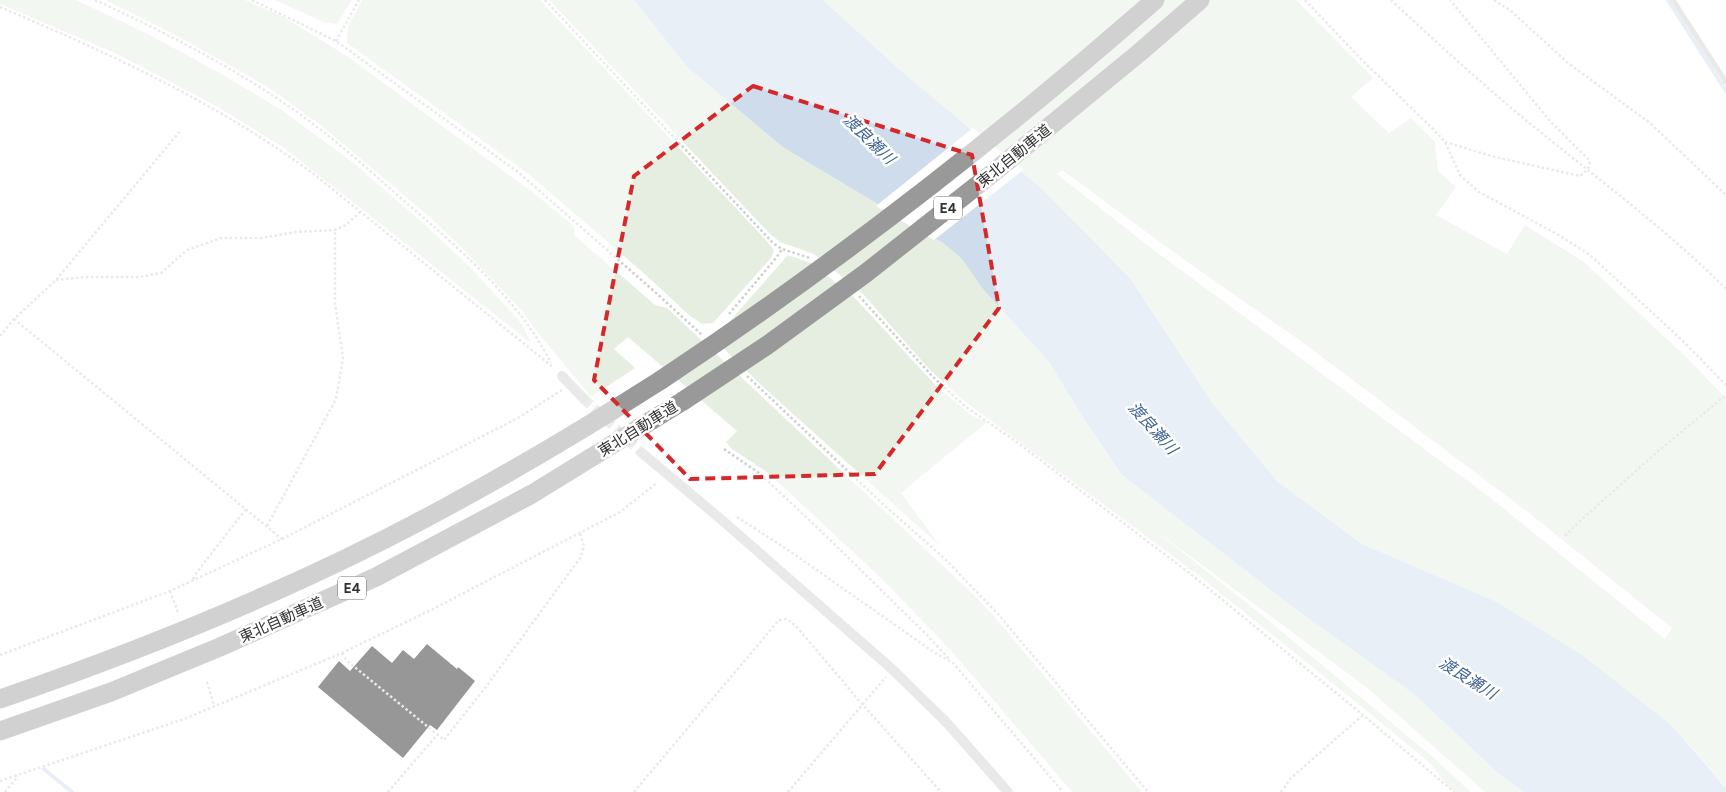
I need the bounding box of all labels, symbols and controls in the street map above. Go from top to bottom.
water label: 渡良瀬川 [839,110,900,169]
street label: 東北自動車道 [973,121,1055,191]
road number: E4 [934,197,962,220]
street label: 東北自動車道 [595,398,681,460]
water label: 渡良瀬川 [1125,398,1183,460]
road number: E4 [338,576,366,600]
street label: 東北自動車道 [236,593,326,647]
water label: 渡良瀬川 [1436,653,1502,704]

